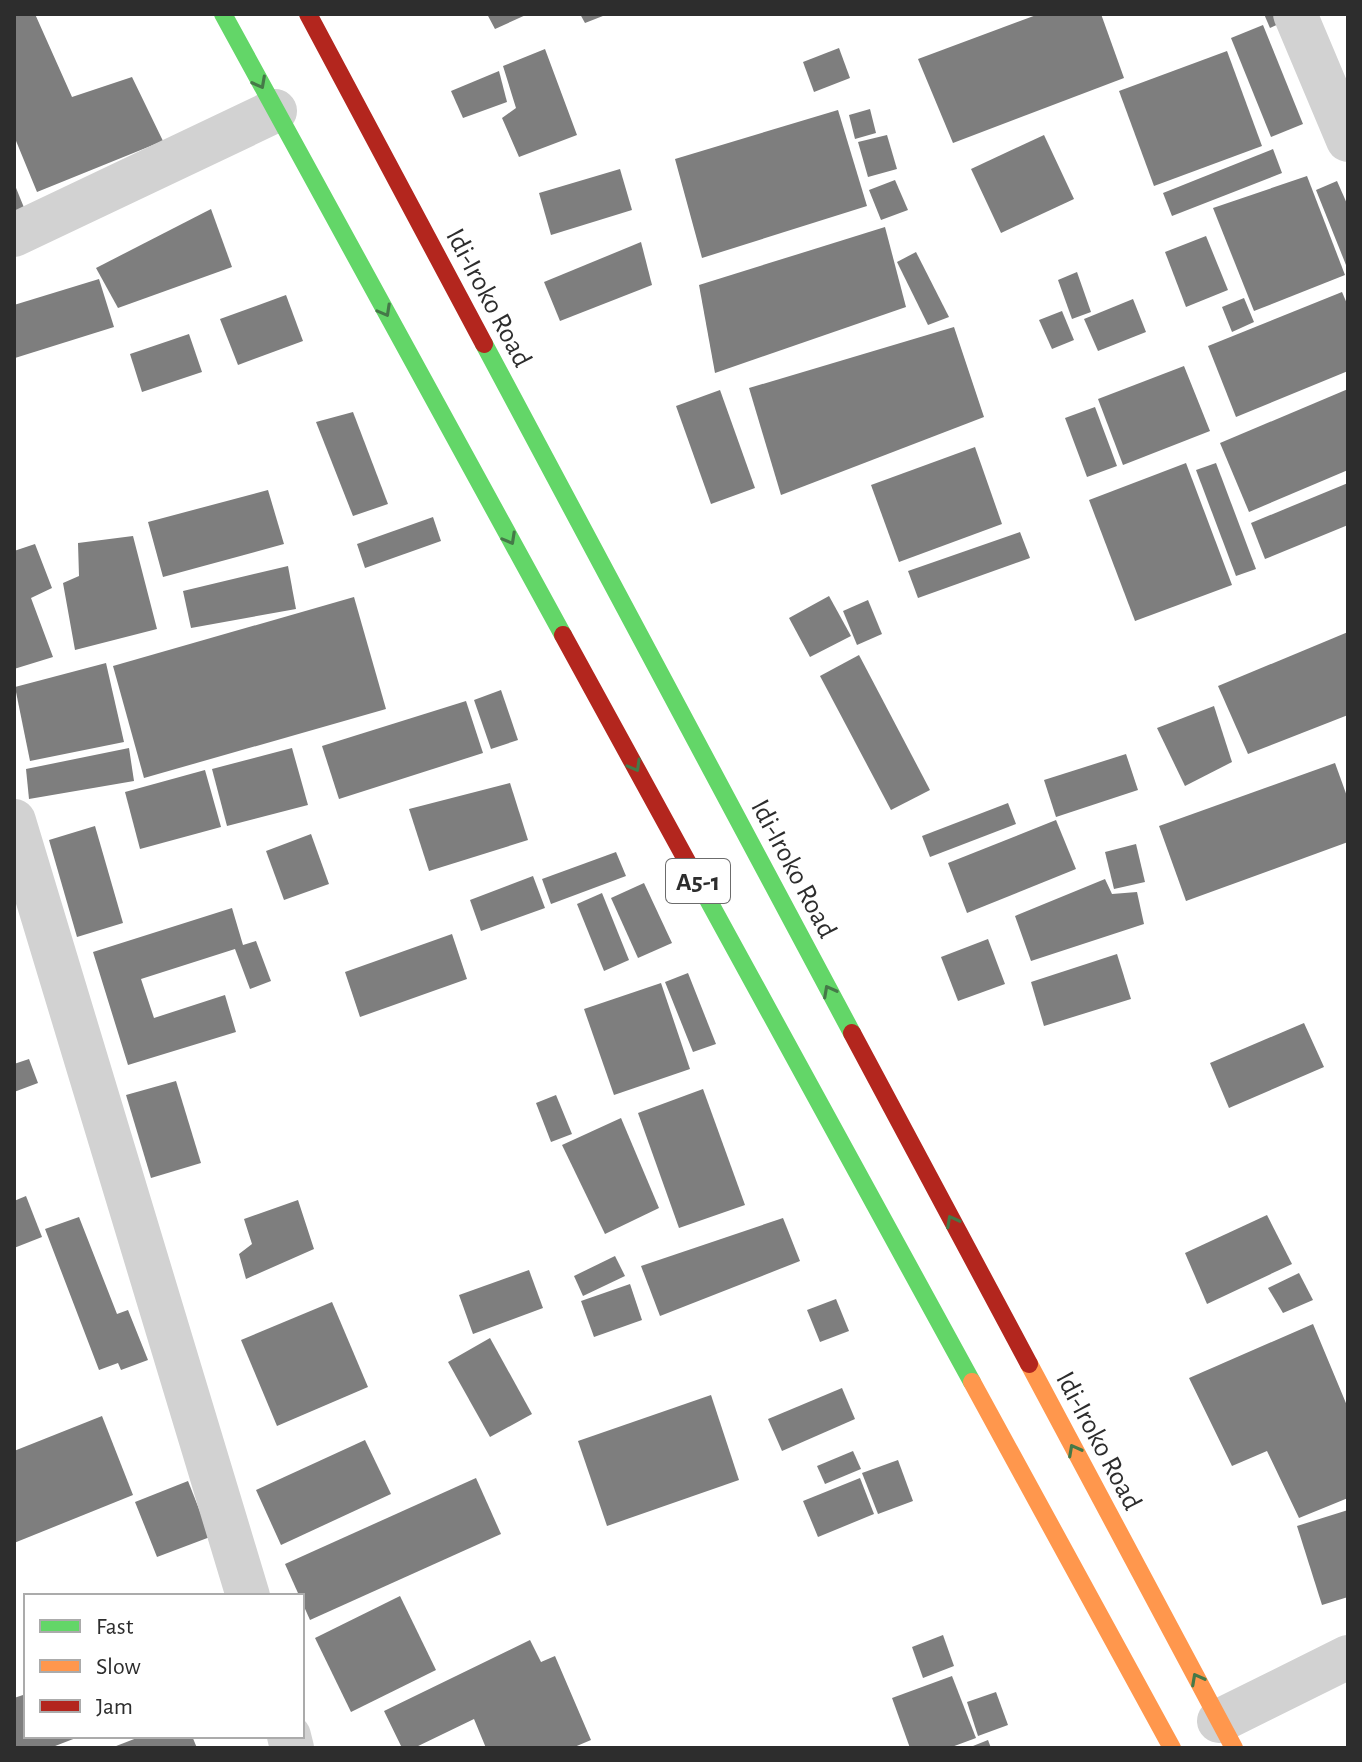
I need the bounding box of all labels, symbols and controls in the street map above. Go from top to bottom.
one-way arrow [250,75,265,89]
street label: Idi-Iroko Road [440,224,536,372]
one-way arrow [375,303,390,317]
one-way arrow [500,530,516,544]
one-way arrow [626,758,641,773]
street label: Idi-Iroko Road [745,795,841,943]
road number: A5-1 [666,859,730,903]
one-way arrow [824,985,839,1000]
one-way arrow [946,1214,961,1229]
street label: Idi-Iroko Road [1050,1367,1146,1515]
one-way arrow [1069,1444,1084,1458]
legend [24,1594,304,1738]
text: Fast [96,1615,134,1639]
text: Slow [96,1655,141,1679]
one-way arrow [1191,1673,1206,1688]
text: Jam [96,1695,133,1719]

